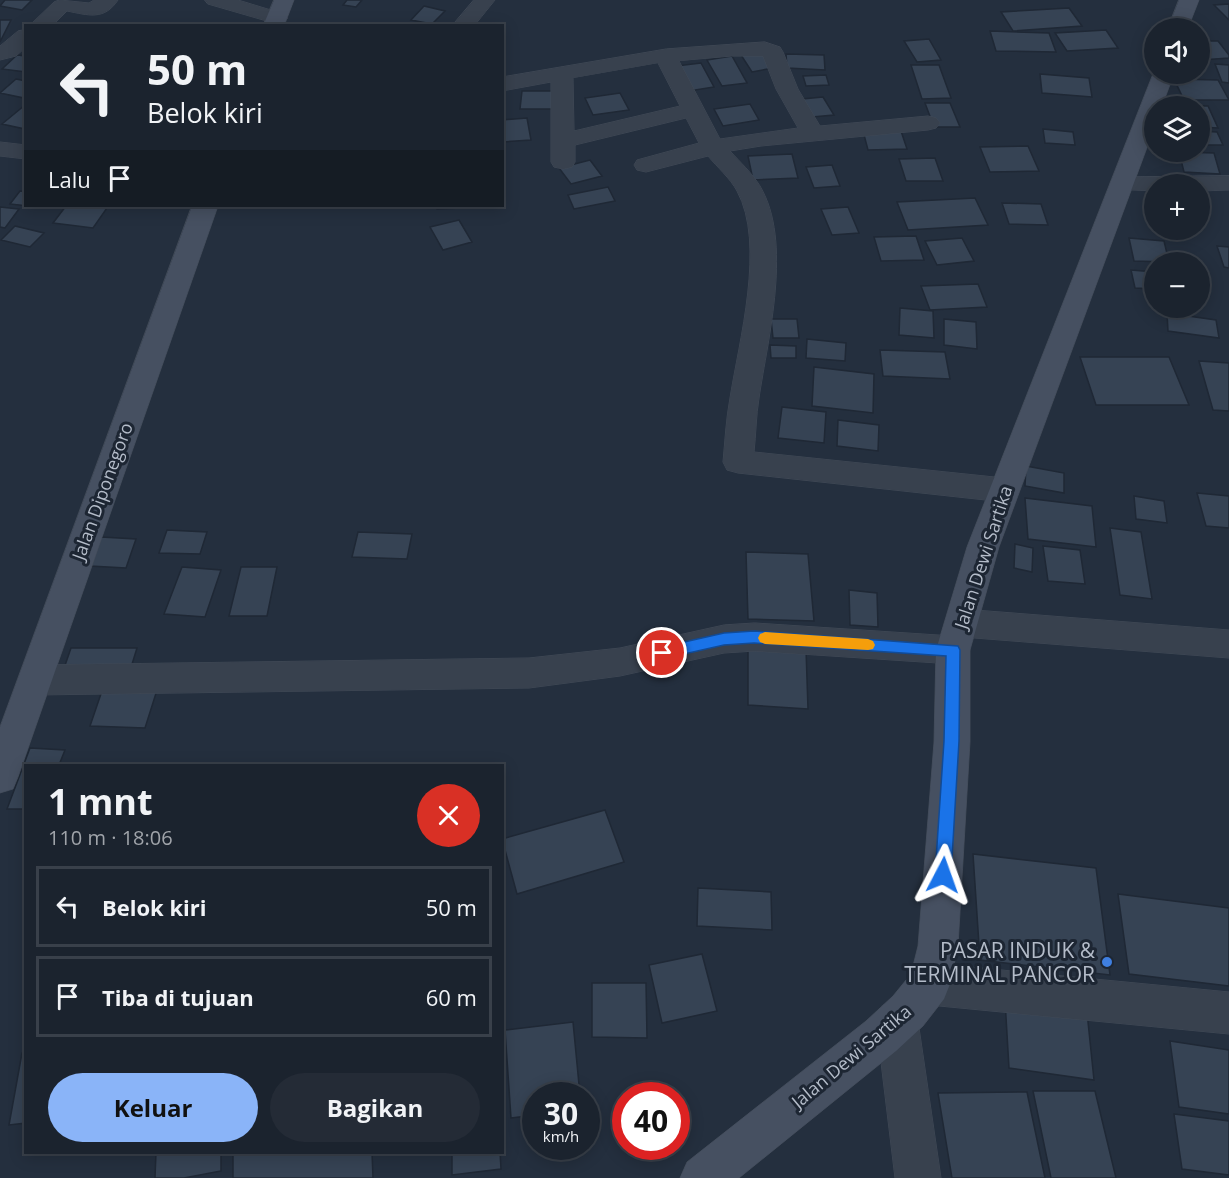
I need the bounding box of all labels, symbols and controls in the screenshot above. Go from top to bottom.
map controls [1144,18,1210,318]
button: sound [1144,18,1210,84]
text: 50 m [147,40,247,97]
icon: left [48,48,126,126]
text: Belok kiri [147,94,263,131]
button: layers [1144,96,1210,162]
icon: arrive [103,162,136,195]
text: Lalu [48,164,91,194]
button: + [1144,174,1210,240]
button: − [1144,252,1210,318]
street label: Jalan Diponegoro [65,419,138,565]
street label: Jalan Dewi Sartika [948,482,1017,634]
pin [636,627,687,678]
icon: arrive [645,636,678,669]
text: 1 mnt [48,777,153,826]
button: close [417,784,480,847]
text: 110 m · 18:06 [48,824,173,851]
position arrow [911,843,975,907]
icon: left [51,890,84,923]
text: Belok kiri [102,892,207,922]
text: 50 m [426,892,477,922]
place label: PASAR INDUK & TERMINAL PANCOR [904,936,1096,988]
marker: PASAR INDUK & TERMINAL PANCOR [1100,955,1114,969]
icon: arrive [51,980,84,1013]
text: Tiba di tujuan [102,982,254,1012]
text: 60 m [426,982,477,1012]
street label: Jalan Dewi Sartika [785,999,916,1114]
button: Keluar [48,1073,258,1142]
button: Bagikan [270,1073,480,1142]
speed limit sign: 40 [612,1082,690,1160]
text: 30 [544,1093,578,1134]
text: km/h [543,1126,579,1146]

